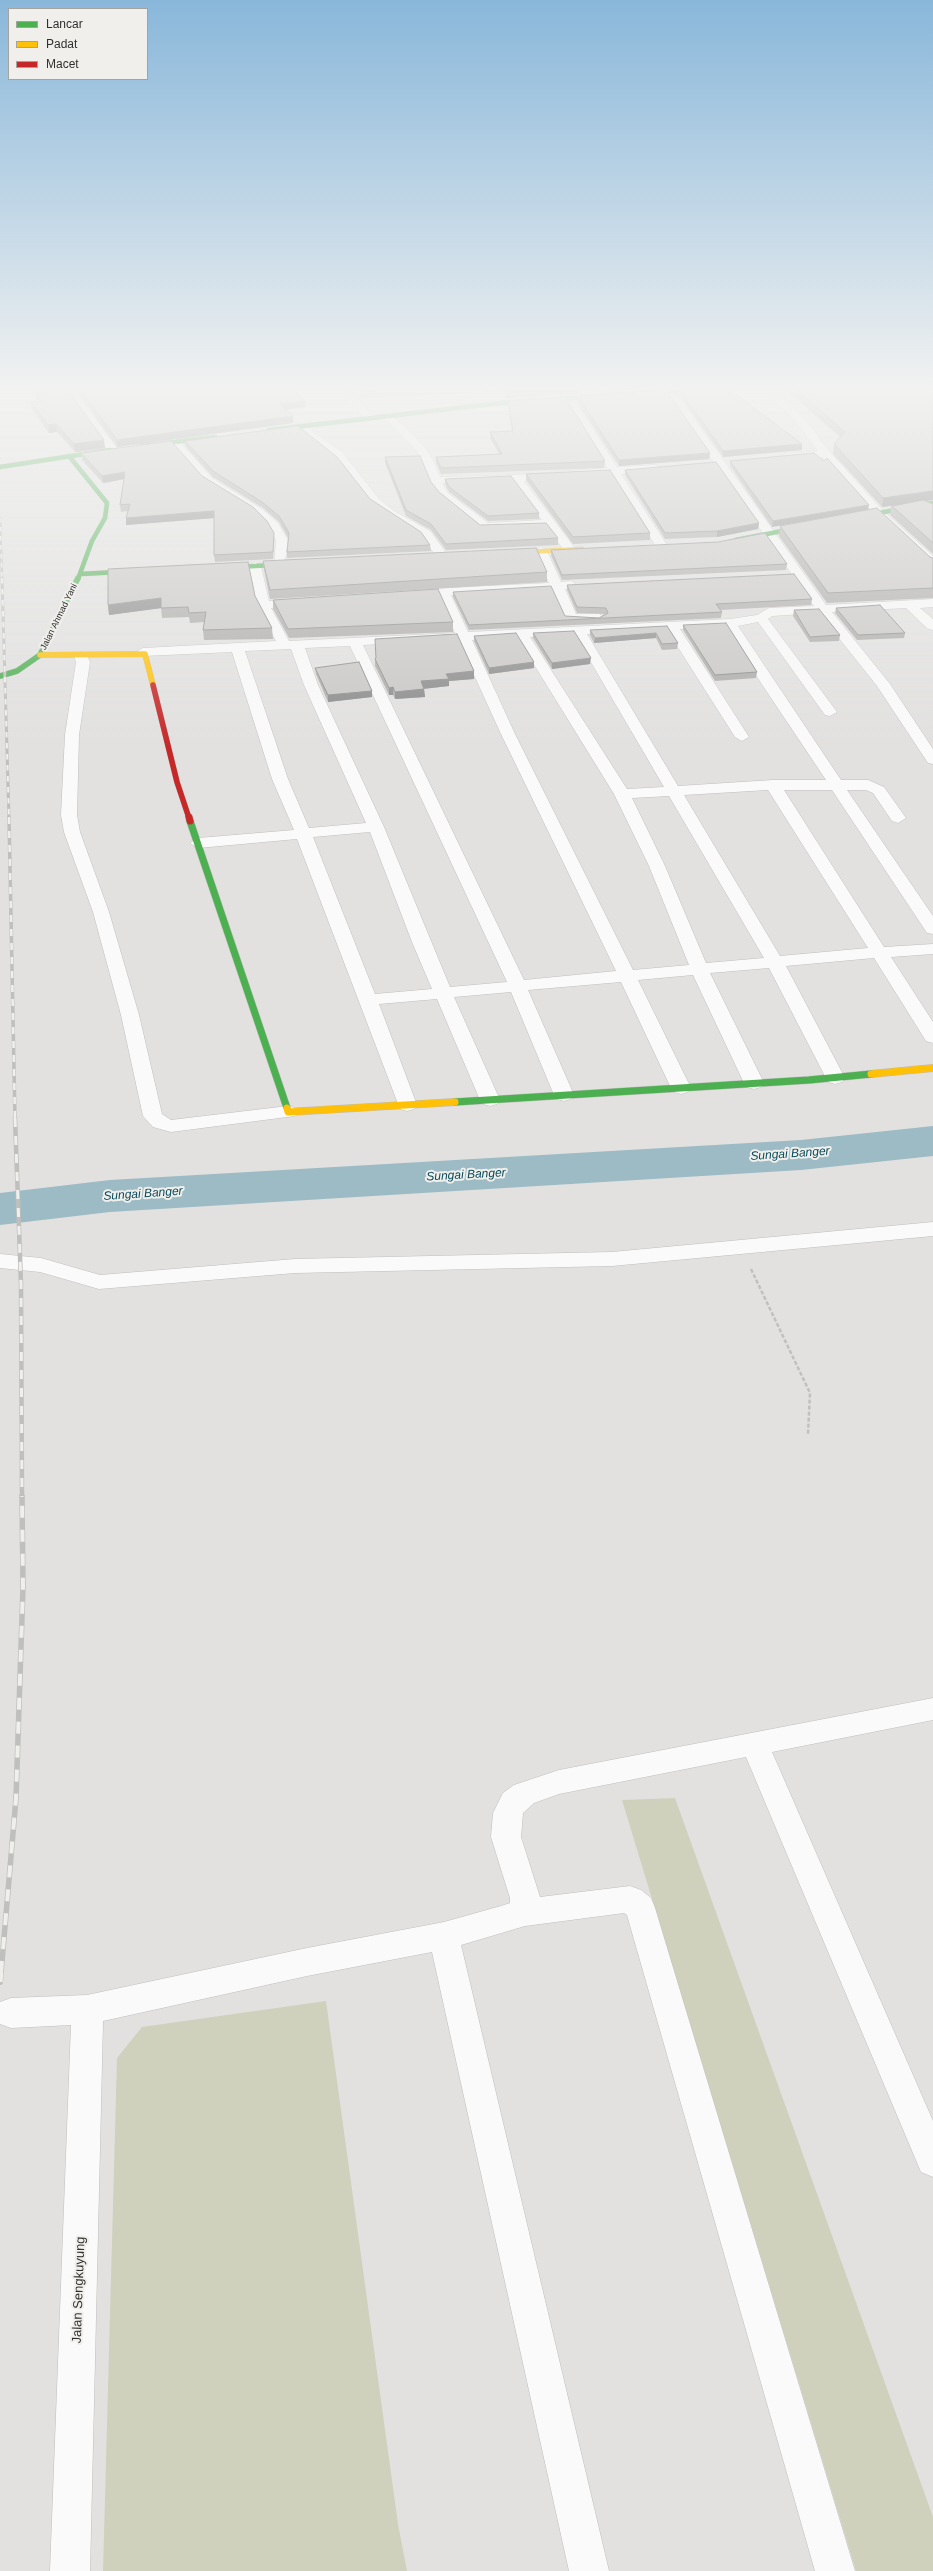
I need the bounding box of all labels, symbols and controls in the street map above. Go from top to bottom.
legend [8,8,148,80]
text: Lancar [46,17,83,31]
text: Padat [46,37,77,51]
text: Macet [46,57,79,71]
street label: Jalan Ahmad Yani [38,582,80,652]
water label: Sungai Banger [750,1144,830,1164]
water label: Sungai Banger [426,1166,506,1184]
water label: Sungai Banger [103,1184,183,1204]
street label: Jalan Sengkuyung [69,2236,89,2344]

